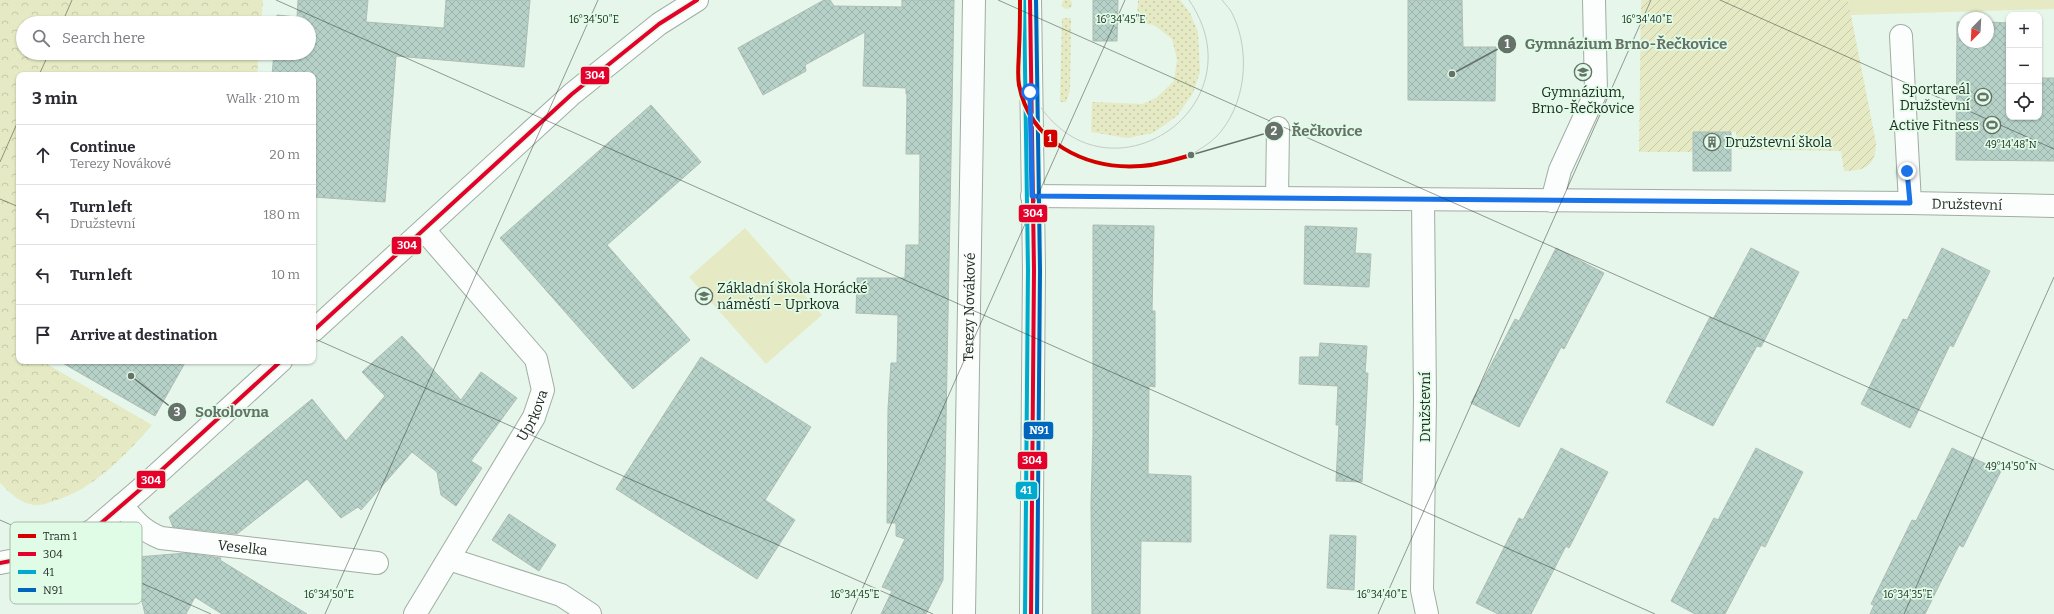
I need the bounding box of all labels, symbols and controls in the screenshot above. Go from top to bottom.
north arrow [1958,12,1994,48]
map controls [2006,12,2042,120]
button: + [2006,12,2042,48]
text: 16°34'50"E [569,14,619,26]
text: 16°34'45"E [1096,14,1146,26]
text: 16°34'40"E [1622,14,1672,26]
search box [16,16,316,60]
icon: search [30,27,52,49]
text: Search here [62,29,145,47]
callout: Gymnázium Brno-Řečkovice [1497,30,1736,57]
text: Gymnázium Brno-Řečkovice [1525,35,1727,53]
text: 1 [1504,37,1510,51]
button: − [2006,48,2042,84]
school or university icon: Gymnázium, Brno-Řečkovice [1573,62,1593,82]
line badge: 304 [580,66,610,85]
text: 304 [585,69,605,82]
place label: Sportareál Družstevní [1900,81,1971,114]
route start [1021,83,1039,101]
place label: Gymnázium, Brno-Řečkovice [1532,84,1634,117]
button: locate [2006,84,2042,120]
sports icon: Sportareál Družstevní [1973,87,1993,107]
text: 3 min [32,88,77,109]
text: Walk · 210 m [226,91,300,106]
sports icon: Active Fitness [1982,115,2002,135]
callout: Řečkovice [1264,117,1371,144]
place label: Active Fitness [1889,117,1979,134]
text: Řečkovice [1291,122,1363,140]
text: 2 [1271,124,1278,138]
line badge: 1 [1043,129,1058,148]
text: 1 [1048,132,1053,145]
building icon: Družstevní škola [1702,132,1722,152]
place label: Družstevní škola [1725,134,1832,151]
text: Continue [70,138,136,156]
text: 49°14'48"N [1985,139,2037,151]
icon: ahead [32,144,54,166]
text: 20 m [270,147,300,162]
text: Terezy Novákové [70,156,171,171]
route end [1898,162,1916,180]
street label: Družstevní [1932,195,2003,213]
text: Turn left [70,198,132,216]
icon: left [32,204,54,226]
line badge: 304 [1018,204,1048,223]
text: 180 m [264,207,300,222]
text: 304 [1023,207,1043,220]
text: Družstevní [70,216,135,231]
line badge: 304 [391,236,422,255]
text: 304 [397,239,417,252]
street label: Terezy Novákové [960,252,978,362]
icon: left [32,264,54,286]
text: Turn left [70,266,132,284]
text: 10 m [271,267,300,282]
place label: Základní škola Horácké náměstí – Uprkova [717,280,868,313]
school or university icon: Základní škola Horácké náměstí – Uprkova [694,286,714,306]
icon: arrive [32,324,54,346]
text: Arrive at destination [70,326,217,344]
street label: Družstevní [1417,371,1434,442]
street label: Uprkova [513,387,551,444]
callout: Sokolovna [167,398,277,425]
text: Sokolovna [195,403,270,421]
text: 3 [174,405,181,419]
line badge: N91 [1023,421,1054,440]
text: N91 [1029,424,1049,437]
line badge: 304 [1017,451,1048,470]
text: 304 [1022,454,1042,467]
text: 49°14'50"N [1985,461,2037,473]
line badge: 304 [136,470,166,489]
text: 304 [141,474,161,487]
line badge: 41 [1015,481,1038,500]
text: 41 [1020,484,1032,497]
legend [10,522,142,604]
text: Tram 1 [43,530,77,543]
street label: Veselka [217,536,269,559]
text: 304 [43,548,63,561]
text: 41 [43,566,54,579]
text: N91 [43,584,63,597]
text: 16°34'50"E [304,589,354,601]
text: 16°34'45"E [830,589,880,601]
text: 16°34'40"E [1357,589,1407,601]
text: 16°34'35"E [1883,589,1933,601]

